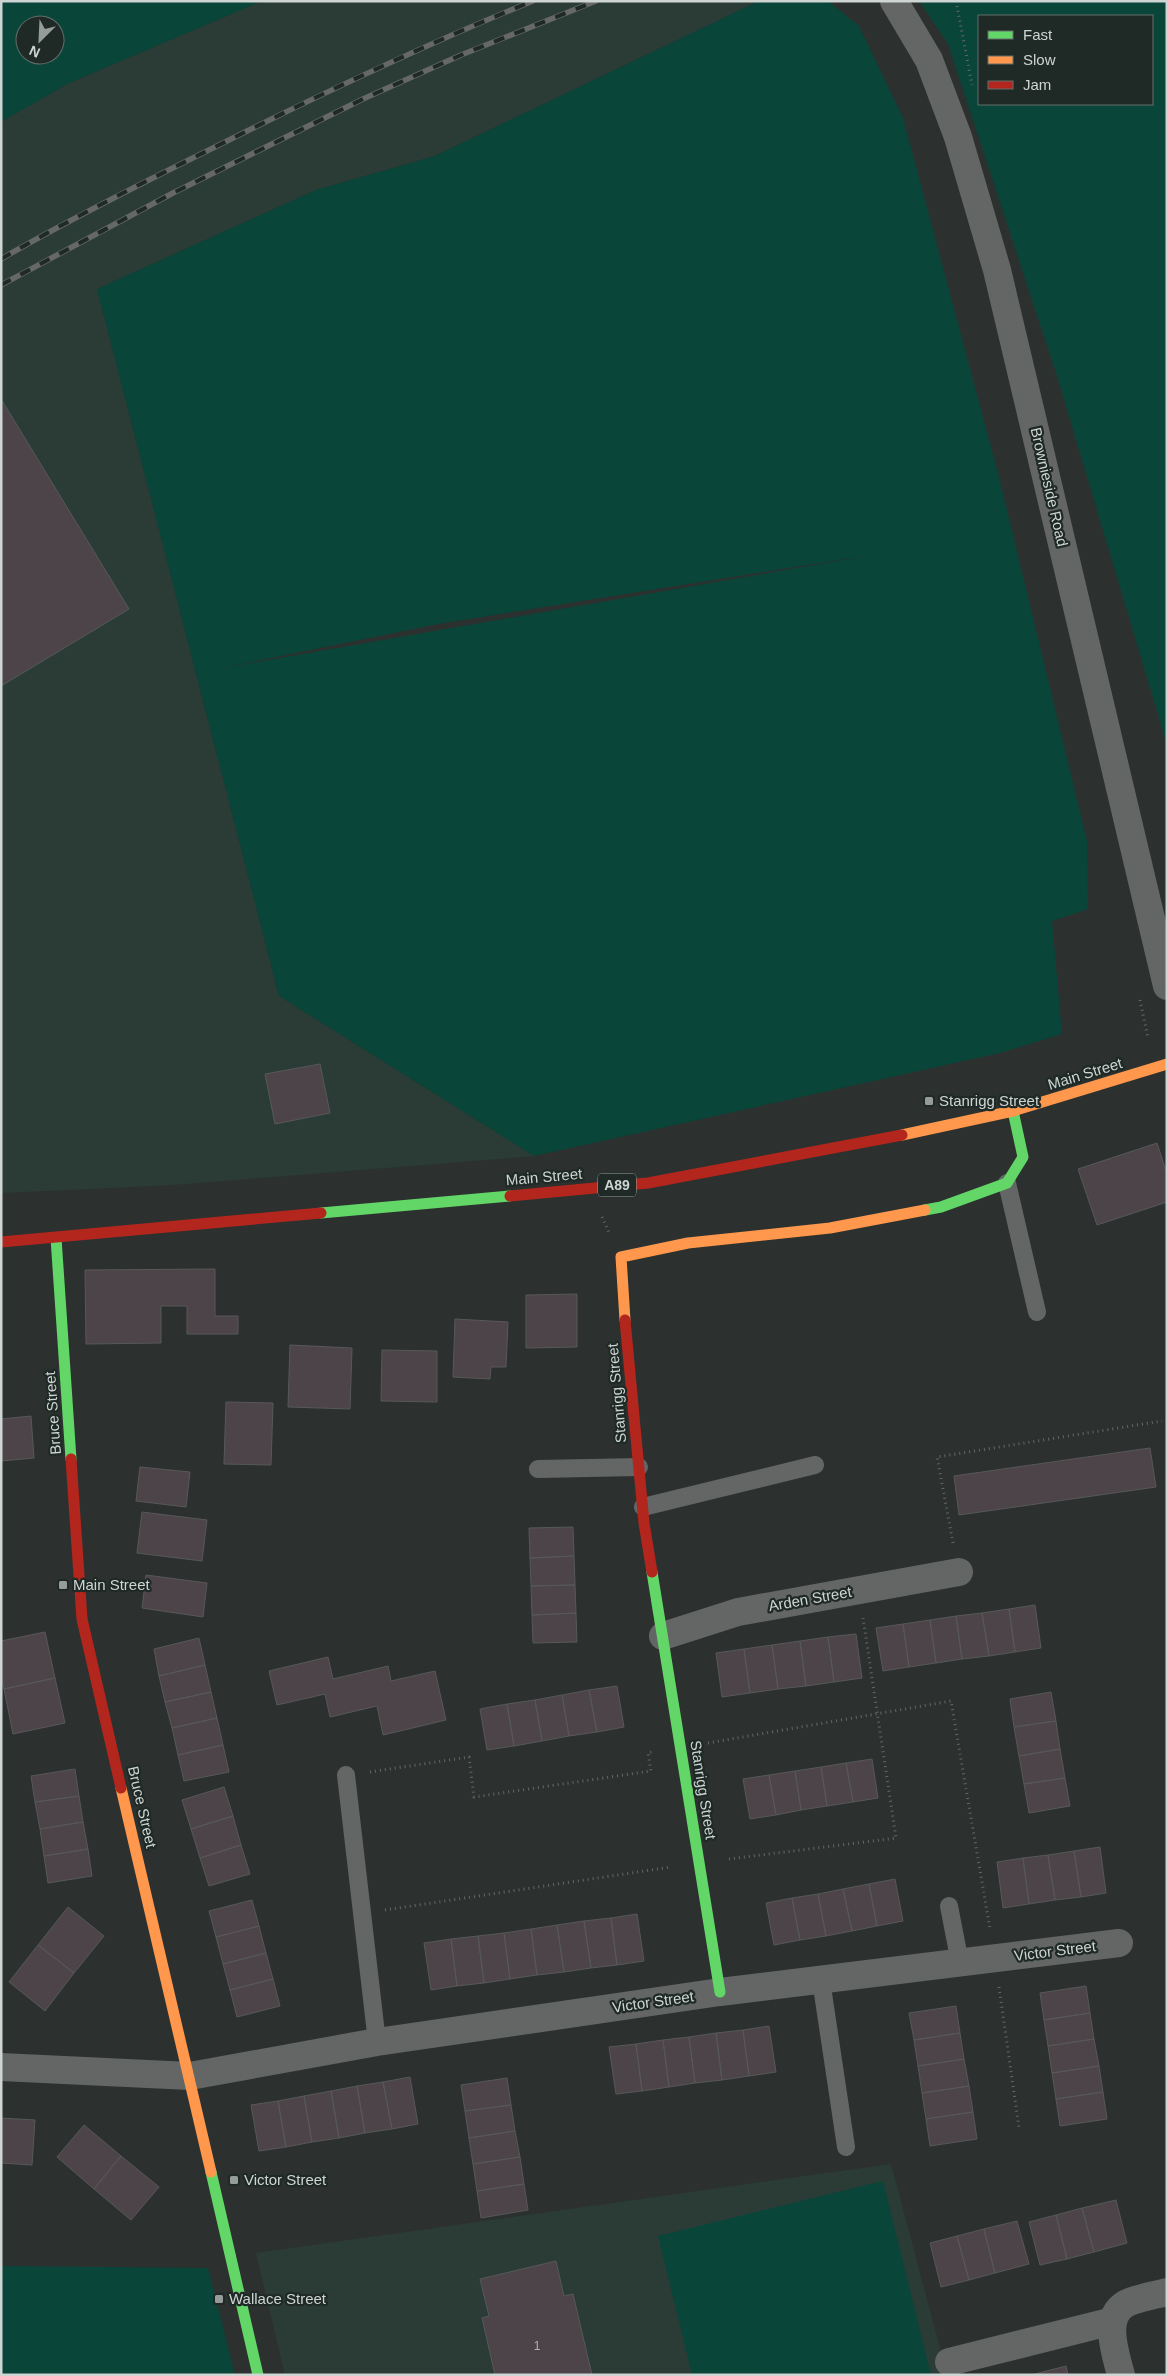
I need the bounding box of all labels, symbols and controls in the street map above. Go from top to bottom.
north arrow [15,15,65,65]
legend [978,15,1153,105]
text: Fast [1023,26,1053,43]
text: N [27,43,43,61]
text: Slow [1023,51,1056,68]
text: Jam [1023,76,1051,93]
street label: Brownieside Road [1028,426,1071,548]
street label: Main Street [1046,1054,1125,1093]
place label: Stanrigg Street [939,1092,1040,1109]
marker: Stanrigg Street [923,1095,935,1107]
street label: Main Street [505,1165,584,1188]
road number: A89 [598,1174,636,1196]
street label: Stanrigg Street [604,1342,629,1444]
street label: Bruce Street [41,1370,64,1455]
place label: Main Street [73,1576,151,1593]
marker: Main Street [57,1579,69,1591]
street label: Arden Street [767,1583,854,1614]
street label: Stanrigg Street [687,1739,720,1841]
street label: Bruce Street [125,1764,160,1850]
street label: Victor Street [1013,1937,1098,1964]
street label: Victor Street [611,1987,696,2016]
place label: Victor Street [244,2171,327,2188]
marker: Victor Street [228,2174,240,2186]
place label: Wallace Street [229,2290,327,2307]
marker: Wallace Street [213,2293,225,2305]
house number: 1 [534,2339,541,2353]

